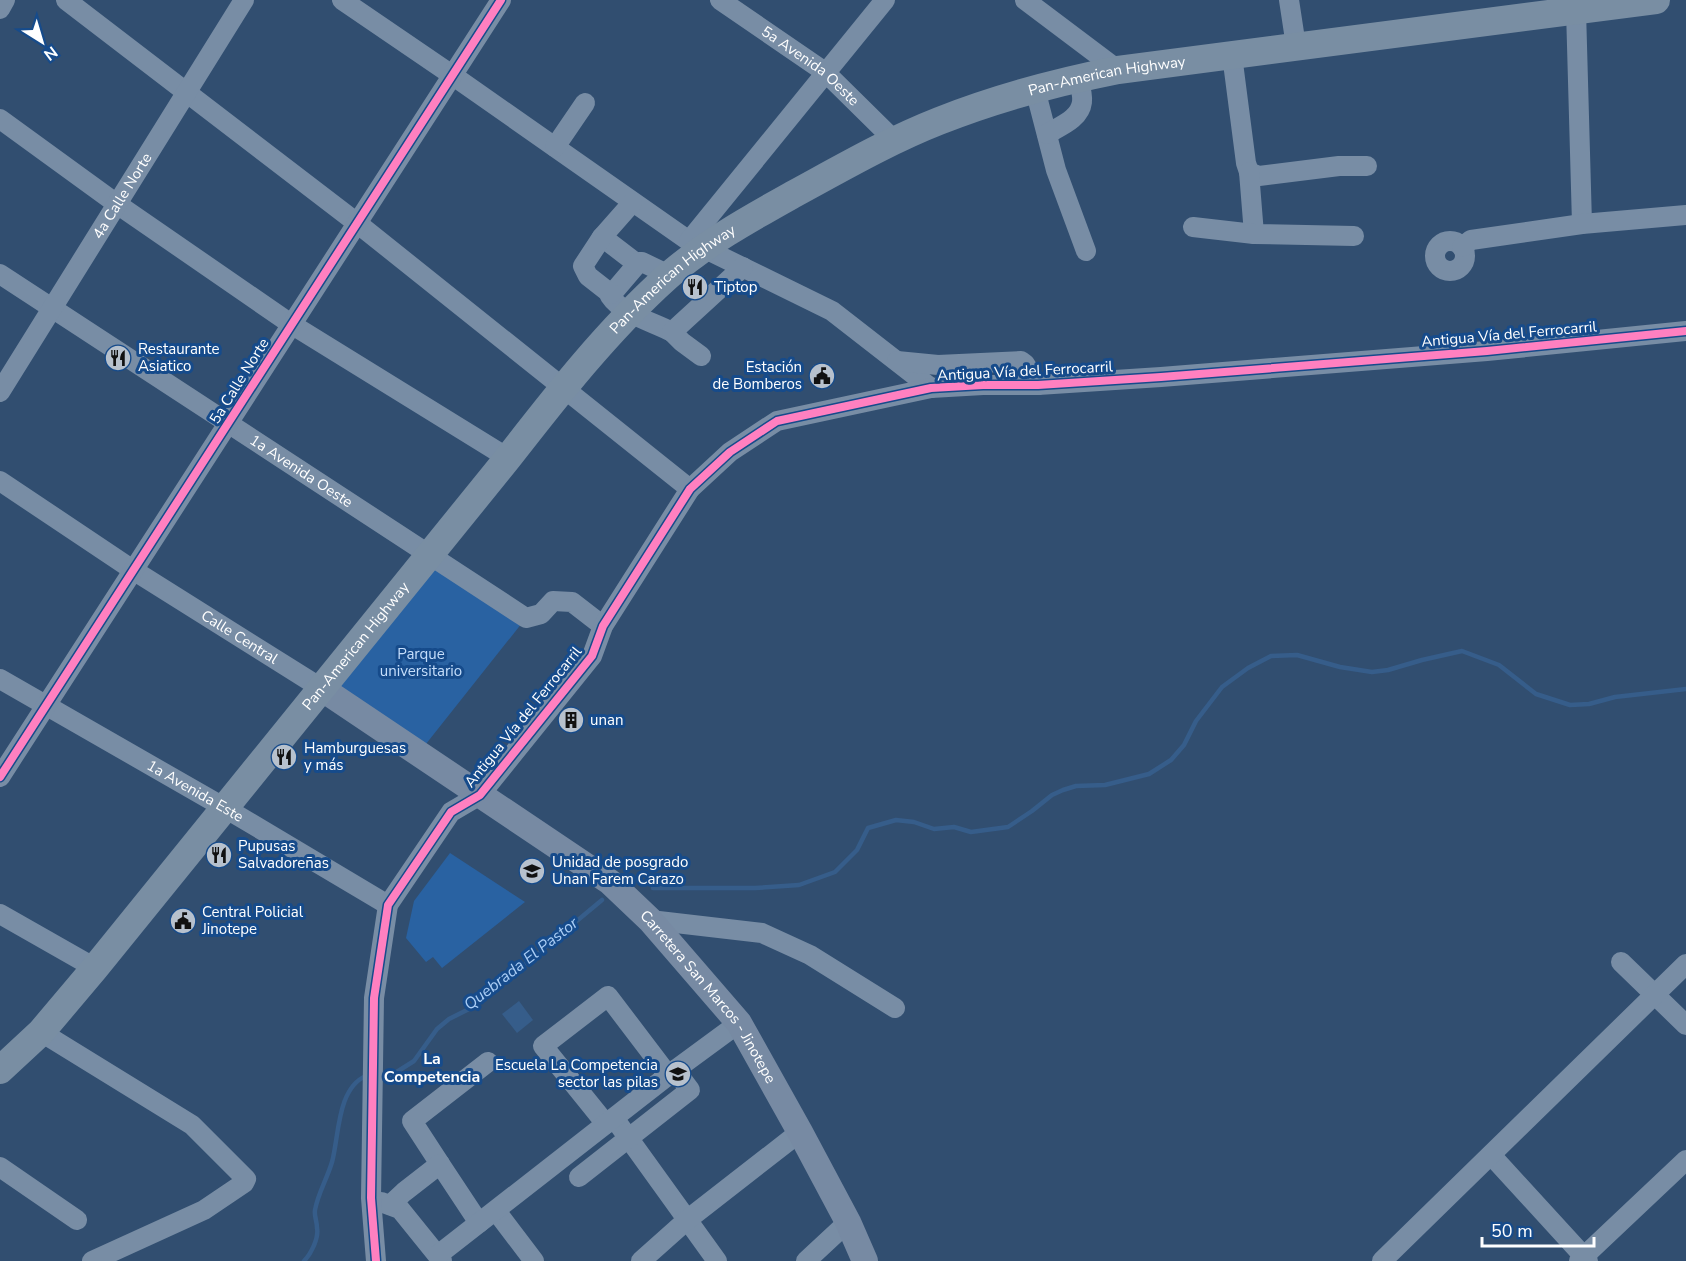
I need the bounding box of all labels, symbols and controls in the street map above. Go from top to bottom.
north arrow [12,12,72,72]
street label: 5a Avenida Oeste [757,21,864,110]
text: N [39,41,62,66]
street label: Pan-American Highway [1026,51,1187,101]
street label: 4a Calle Norte [88,149,156,243]
street label: Pan-American Highway [605,220,739,338]
restaurant icon: Tiptop [680,272,710,302]
place label: Tiptop [714,277,758,297]
street label: Antigua Vía del Ferrocarril [1420,316,1598,352]
street label: 5a Calle Norte [205,334,273,428]
place label: Restaurante Asiatico [138,339,220,376]
restaurant icon: Restaurante Asiatico [103,343,133,373]
street label: Antigua Vía del Ferrocarril [936,356,1114,386]
place label: Estación de Bomberos [713,357,802,394]
public building icon: Estación de Bomberos [807,361,837,391]
street label: 1a Avenida Oeste [246,430,357,512]
street label: Pan-American Highway [298,577,414,714]
street label: Calle Central [197,605,283,669]
street label: Antigua Vía del Ferrocarril [460,642,587,792]
park label: Parque universitario [380,644,462,681]
building icon: unan [556,705,586,735]
place label: unan [590,710,623,730]
place label: Hamburguesas y más [304,738,406,775]
restaurant icon: Hamburguesas y más [269,742,299,772]
street label: 1a Avenida Este [143,755,247,827]
place label: Pupusas Salvadoreñas [238,836,329,873]
restaurant icon: Pupusas Salvadoreñas [204,840,234,870]
place label: Unidad de posgrado Unan Farem Carazo [552,852,688,889]
school or university icon: Unidad de posgrado Unan Farem Carazo [517,856,547,886]
place label: Central Policial Jinotepe [201,902,304,939]
public building icon: Central Policial Jinotepe [168,906,198,936]
street label: Carretera San Marcos - Jinotepe [636,906,781,1087]
water label: Quebrada El Pastor [459,912,584,1016]
district label: La Competencia [384,1048,480,1088]
place label: Escuela La Competencia sector las pilas [495,1055,658,1092]
school or university icon: Escuela La Competencia sector las pilas [663,1059,693,1089]
scale bar [1482,1210,1594,1248]
text: 50 m [1491,1219,1533,1243]

